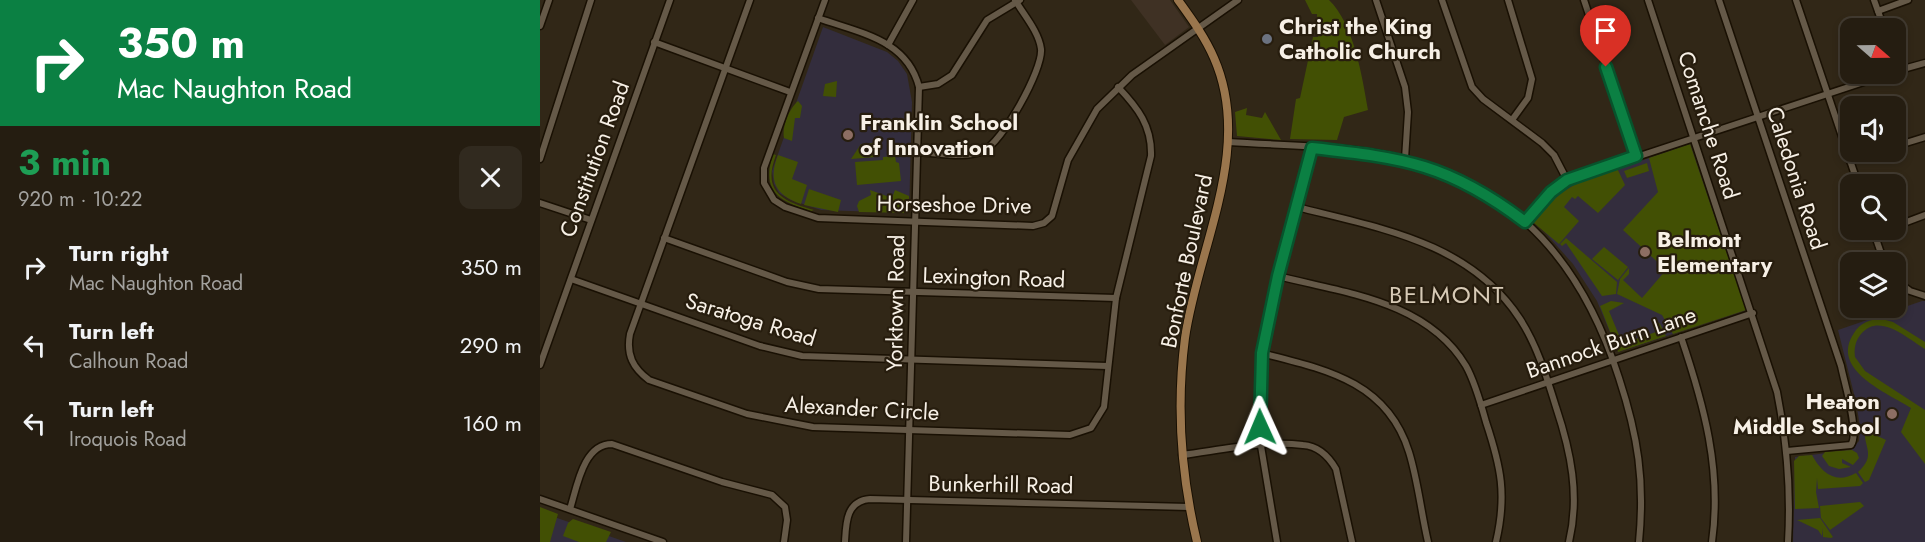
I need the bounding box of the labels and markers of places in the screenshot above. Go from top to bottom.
pin [1580,5,1631,67]
place label: Christ the King Catholic Church [1279,10,1441,67]
marker: Christ the King Catholic Church [1260,32,1274,46]
place label: Franklin School of Innovation [860,106,1018,163]
marker: Franklin School of Innovation [841,128,855,142]
place label: Belmont Elementary [1657,223,1773,280]
marker: Belmont Elementary [1638,245,1652,259]
place label: Heaton Middle School [1733,385,1880,442]
marker: Heaton Middle School [1885,407,1899,421]

